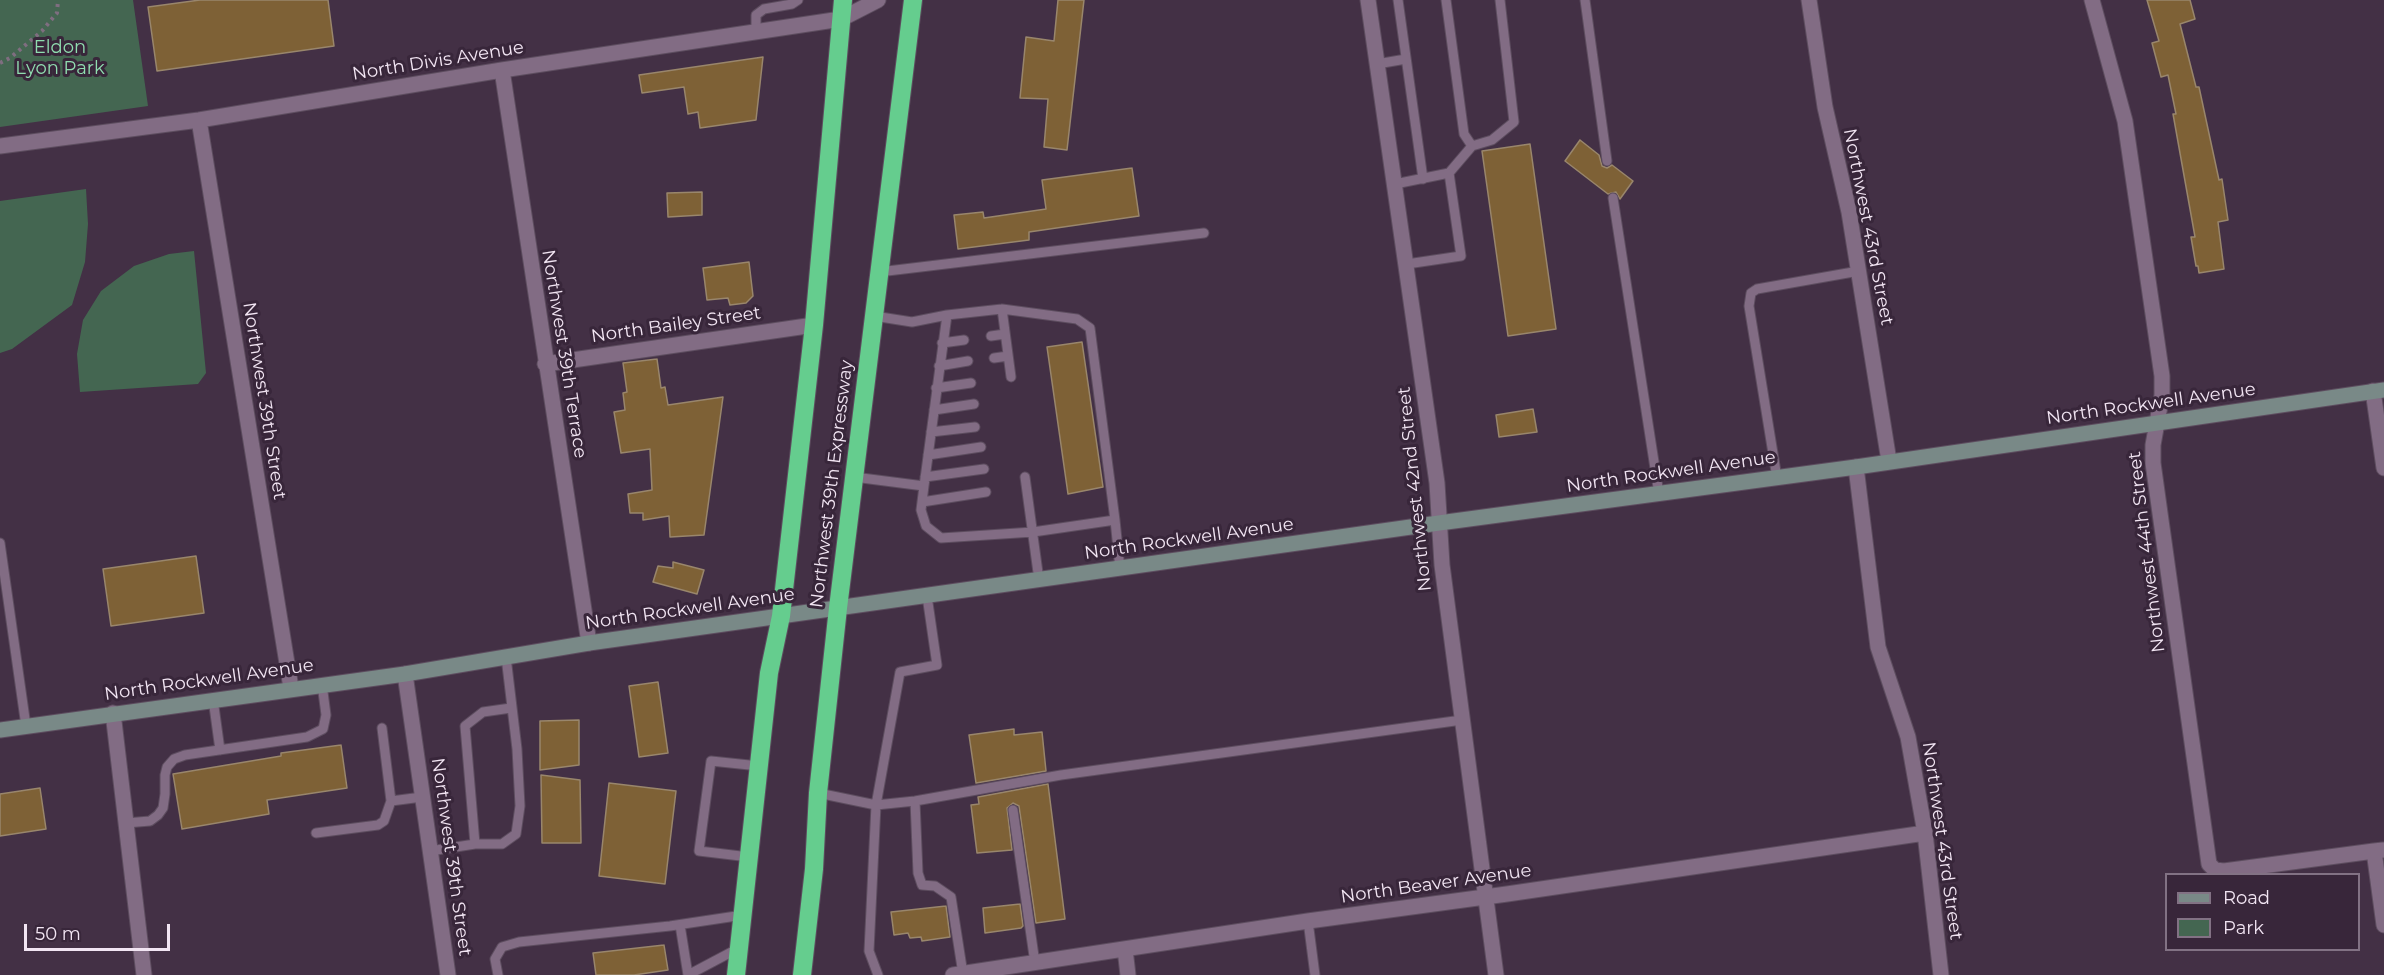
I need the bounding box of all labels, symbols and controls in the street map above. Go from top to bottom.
park label: Eldon Lyon Park [15,37,105,80]
street label: North Divis Avenue [351,37,525,85]
street label: Northwest 43rd Street [1838,127,1898,327]
street label: Northwest 39th Terrace [537,248,591,460]
street label: Northwest 39th Street [238,301,290,501]
street label: North Bailey Street [590,302,762,348]
street label: Northwest 39th Expressway [806,359,858,609]
street label: North Rockwell Avenue [2045,379,2257,429]
street label: Northwest 42nd Street [1394,386,1436,592]
street label: North Rockwell Avenue [1565,447,1777,497]
street label: Northwest 44th Street [2124,450,2170,654]
street label: North Rockwell Avenue [1083,514,1295,564]
street label: North Rockwell Avenue [584,584,796,634]
street label: North Rockwell Avenue [103,655,315,705]
street label: Northwest 43rd Street [1917,740,1967,942]
street label: Northwest 39th Street [426,757,476,957]
street label: North Beaver Avenue [1339,860,1533,908]
legend [2165,873,2360,951]
text: Road [2223,887,2270,909]
scale bar [27,912,172,950]
text: Park [2223,917,2264,939]
text: 50 m [35,923,81,945]

